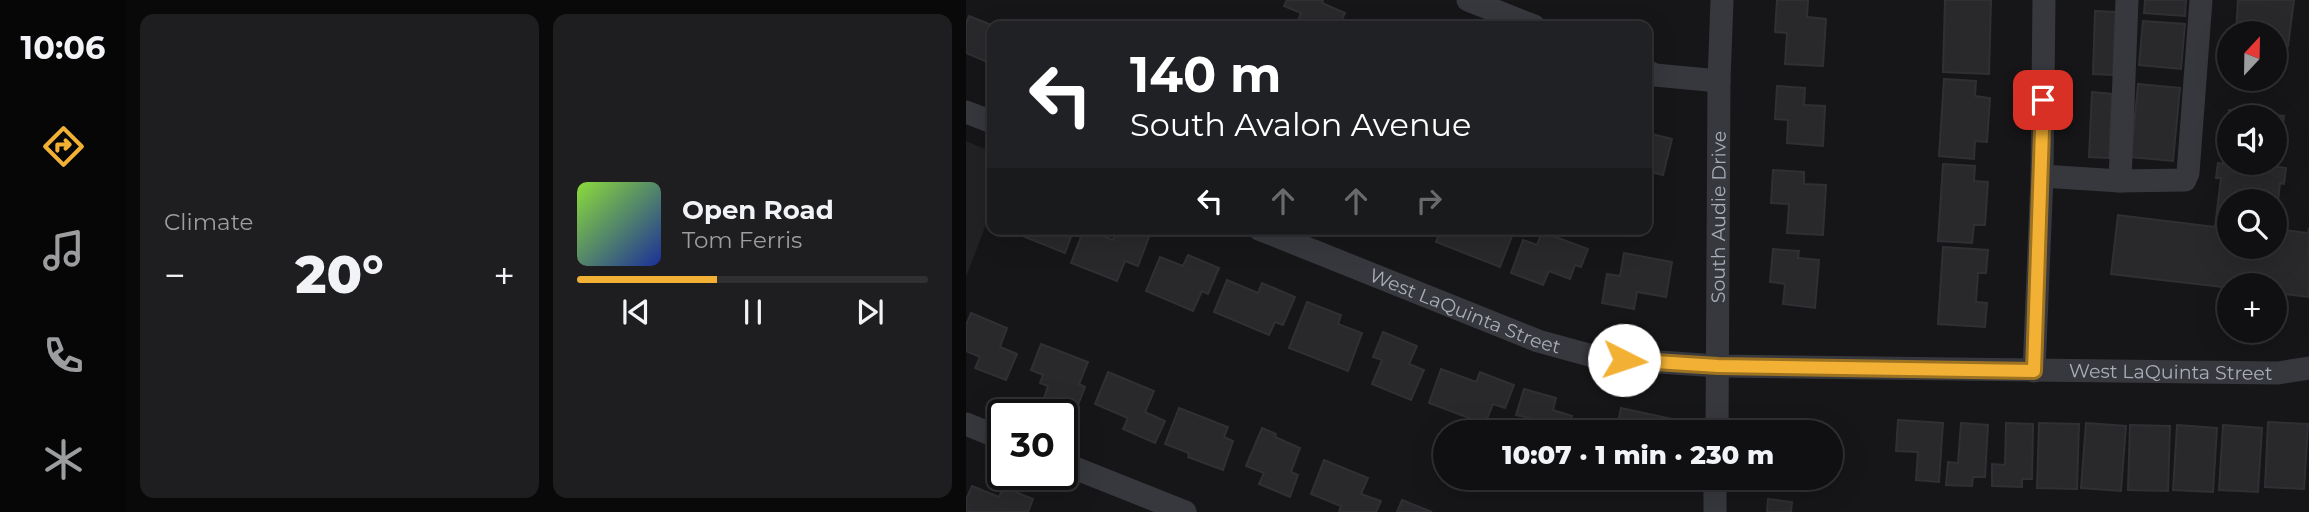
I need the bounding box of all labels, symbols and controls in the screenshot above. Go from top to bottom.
north arrow [2217,21,2287,91]
map controls [2217,21,2287,343]
text: 10:06 [21,28,105,67]
text: 140 m [1130,45,1282,104]
icon: left [1015,49,1106,140]
pin [2013,70,2073,130]
icon: arrive [2024,81,2062,119]
text: South Avalon Avenue [1130,105,1471,144]
button: sound [2217,105,2287,175]
icon: directions [39,122,88,171]
street label: South Audie Drive [1707,131,1731,303]
icon: left [1191,182,1229,220]
icon: ahead [1264,182,1302,220]
icon: ahead [1337,182,1375,220]
icon: right [1410,182,1448,220]
button: search [2217,189,2287,259]
text: Open Road [682,194,834,226]
text: Climate [164,208,253,236]
icon: music [39,226,88,275]
text: Tom Ferris [682,226,802,254]
text: 20° [295,243,384,306]
text: − [164,252,186,299]
text: + [493,252,515,299]
street label: West LaQuinta Street [1366,264,1564,359]
button: + [2217,273,2287,343]
icon: previous [617,293,655,331]
icon: pause [734,293,772,331]
icon: next [851,293,889,331]
position arrow [1587,323,1661,397]
icon: phone [39,331,88,380]
street label: West LaQuinta Street [2069,359,2273,385]
speed limit sign: 30 [987,399,1078,490]
icon: climate [39,435,88,484]
text: 10:07 · 1 min · 230 m [1502,439,1774,471]

